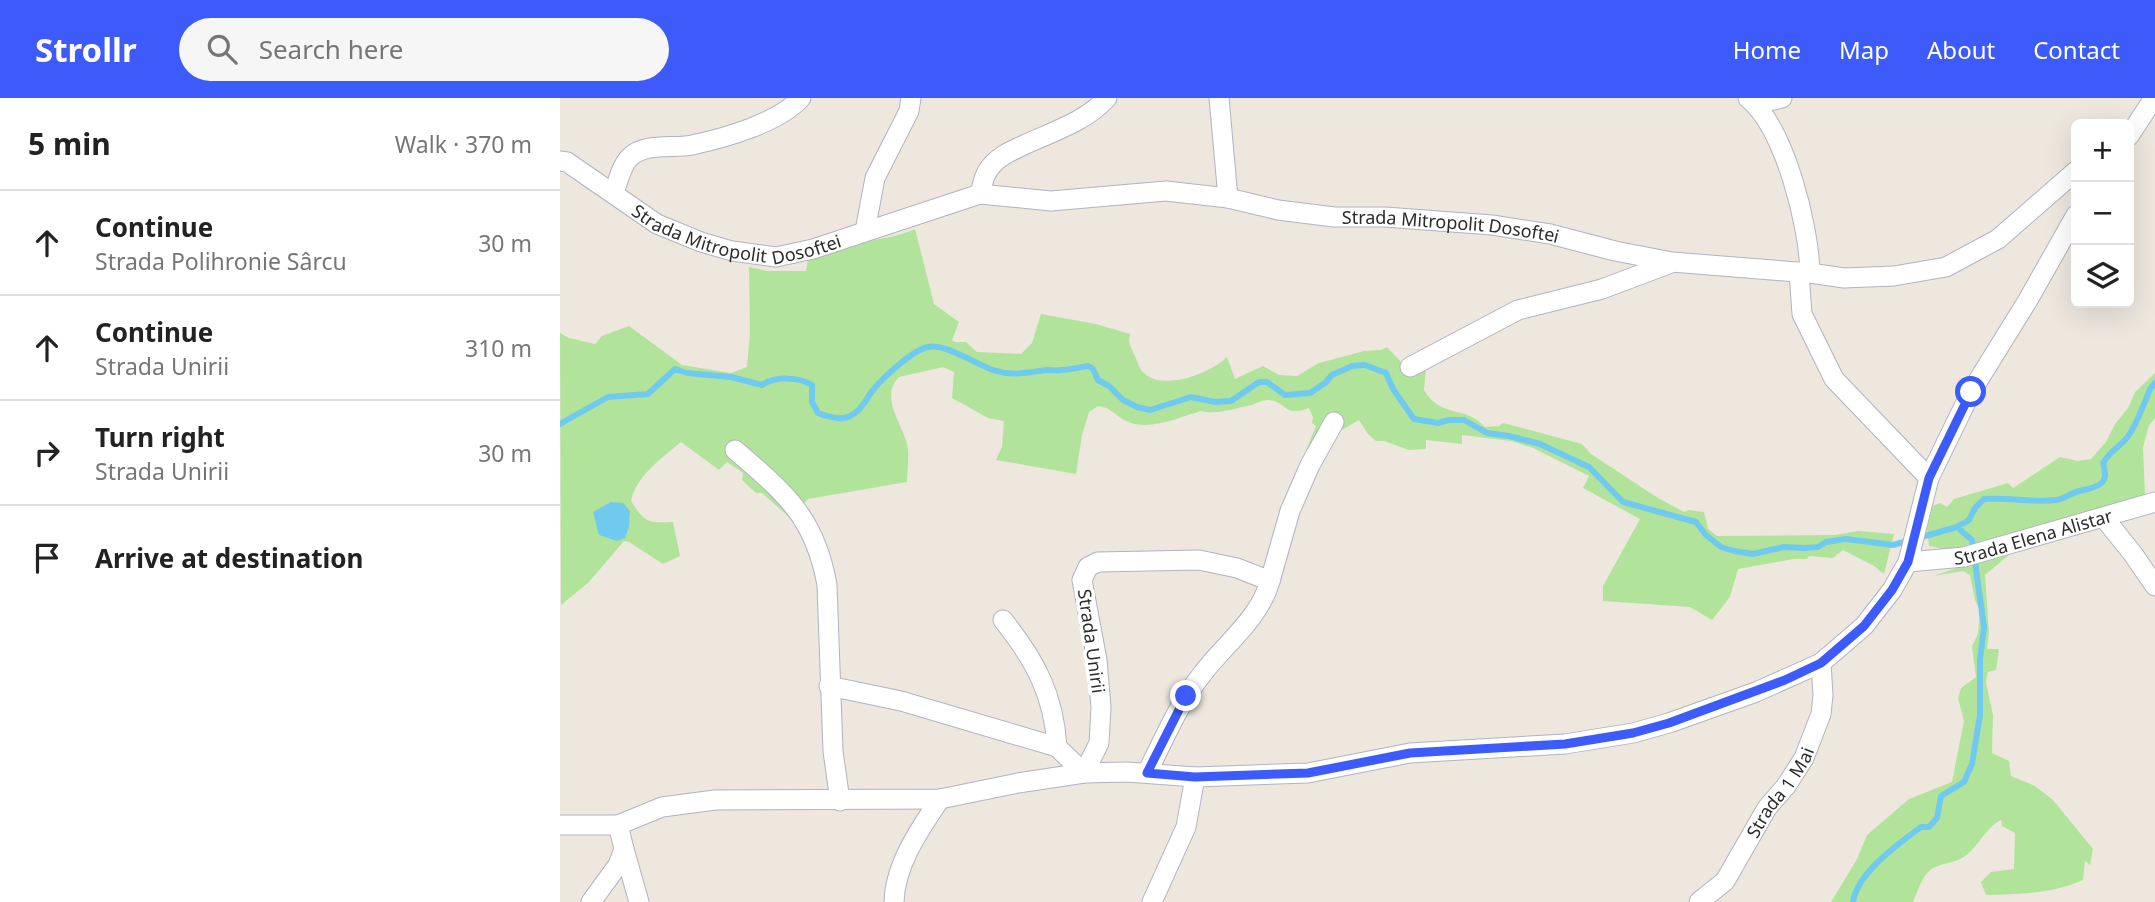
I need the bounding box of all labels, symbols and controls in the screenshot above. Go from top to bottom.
search box [179,18,669,81]
text: Strollr [35,27,137,72]
icon: search [203,30,241,68]
text: Search here [259,31,403,67]
text: Home [1733,33,1801,66]
text: Map [1839,33,1889,66]
text: About [1927,33,1995,66]
text: Contact [2033,33,2120,66]
map controls [2071,119,2134,308]
button: + [2071,119,2134,182]
text: 5 min [28,123,111,164]
text: Walk · 370 m [395,128,532,160]
button: − [2071,182,2134,245]
street label: Strada Mitropolit Dosoftei [627,198,844,270]
street label: Strada Mitropolit Dosoftei [1342,205,1562,248]
text: Continue [95,209,213,245]
icon: ahead [28,224,66,262]
text: 30 m [478,227,532,259]
text: Strada Polihronie Sârcu [95,245,347,277]
button: layers [2071,245,2134,308]
text: Continue [95,314,213,350]
icon: ahead [28,329,66,367]
text: 310 m [465,332,532,364]
text: Strada Unirii [95,350,229,382]
route start [1955,376,1986,407]
text: Turn right [95,419,225,455]
icon: right [28,434,66,472]
text: 30 m [478,437,532,469]
text: Strada Unirii [95,455,229,487]
street label: Strada Elena Alistar [1953,503,2115,570]
icon: arrive [28,539,66,577]
text: Arrive at destination [95,540,364,576]
street label: Strada Unirii [1073,587,1111,695]
route end [1170,680,1201,711]
street label: Strada 1 Mai [1740,744,1819,842]

